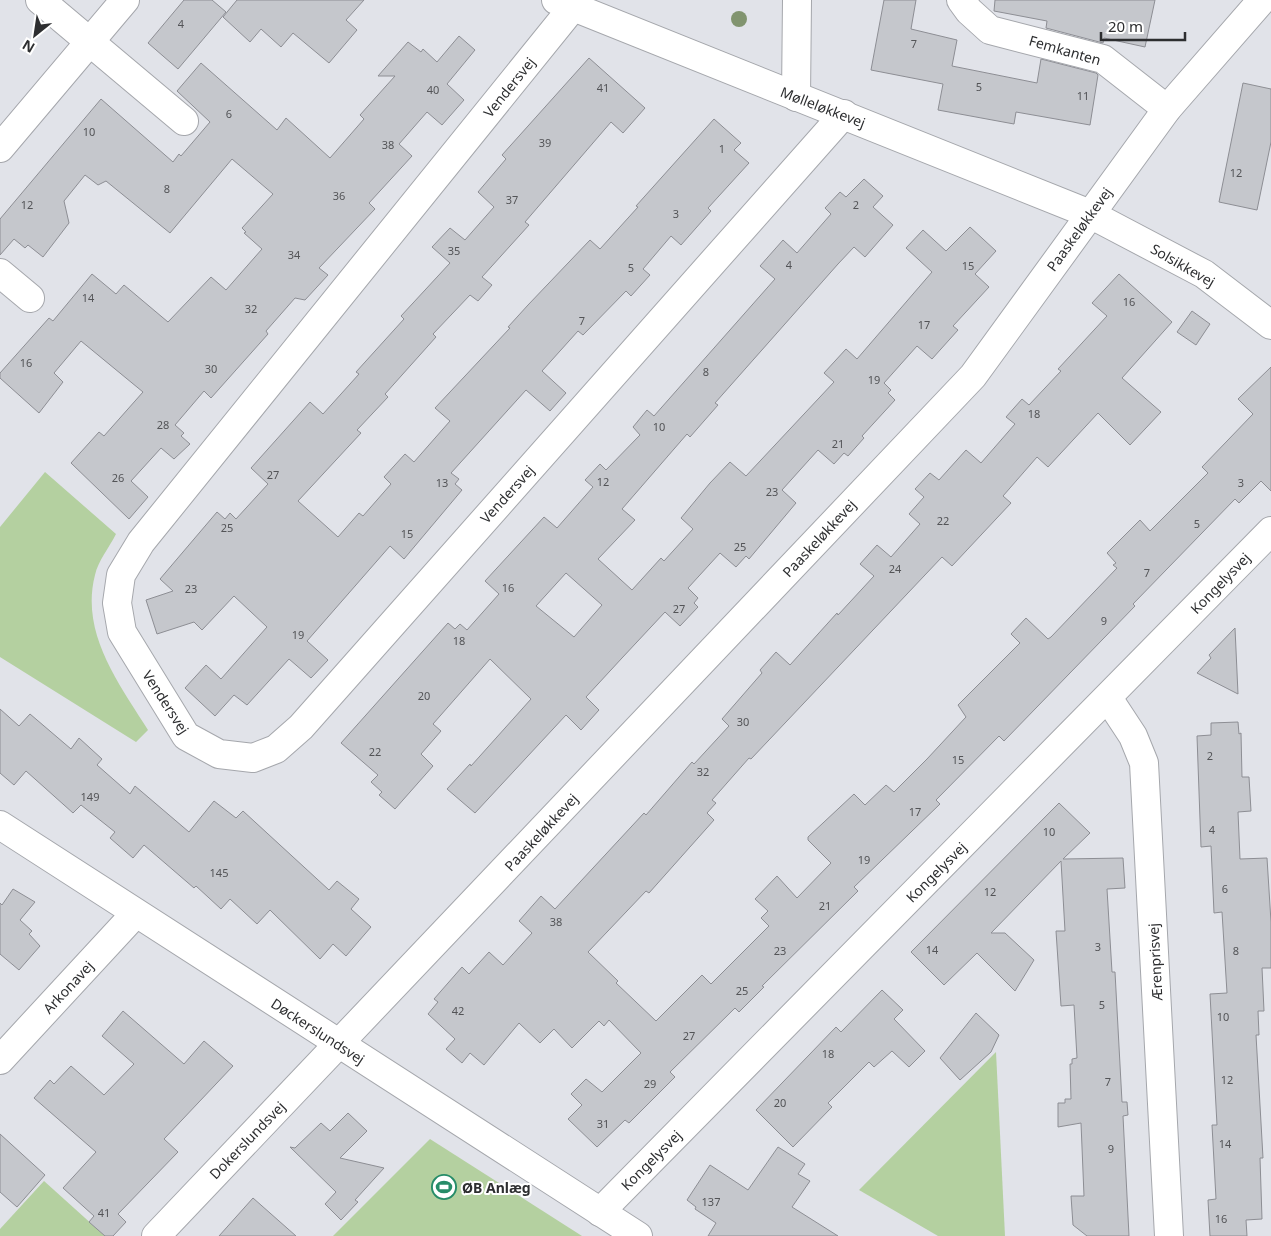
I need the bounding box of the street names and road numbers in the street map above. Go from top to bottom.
street label: Femkanten [1027,31,1103,69]
street label: Vendersvej [479,53,539,121]
street label: Mølleløkkevej [778,82,868,132]
street label: Paaskeløkkevej [1042,183,1116,275]
street label: Solsikkevej [1147,239,1219,291]
street label: Vendersvej [476,461,538,527]
street label: Paaskeløkkevej [778,495,860,581]
street label: Kongelysvej [1186,548,1254,618]
street label: Vendersvej [138,667,194,737]
street label: Paaskeløkkevej [500,789,582,875]
street label: Kongelysvej [902,838,970,906]
street label: Ærenprisvej [1143,923,1167,1002]
street label: Arkonavej [39,956,97,1018]
street label: Døckerslundsvej [267,994,369,1068]
street label: Dokerslundsvej [205,1097,289,1183]
street label: Kongelysvej [617,1126,685,1194]

